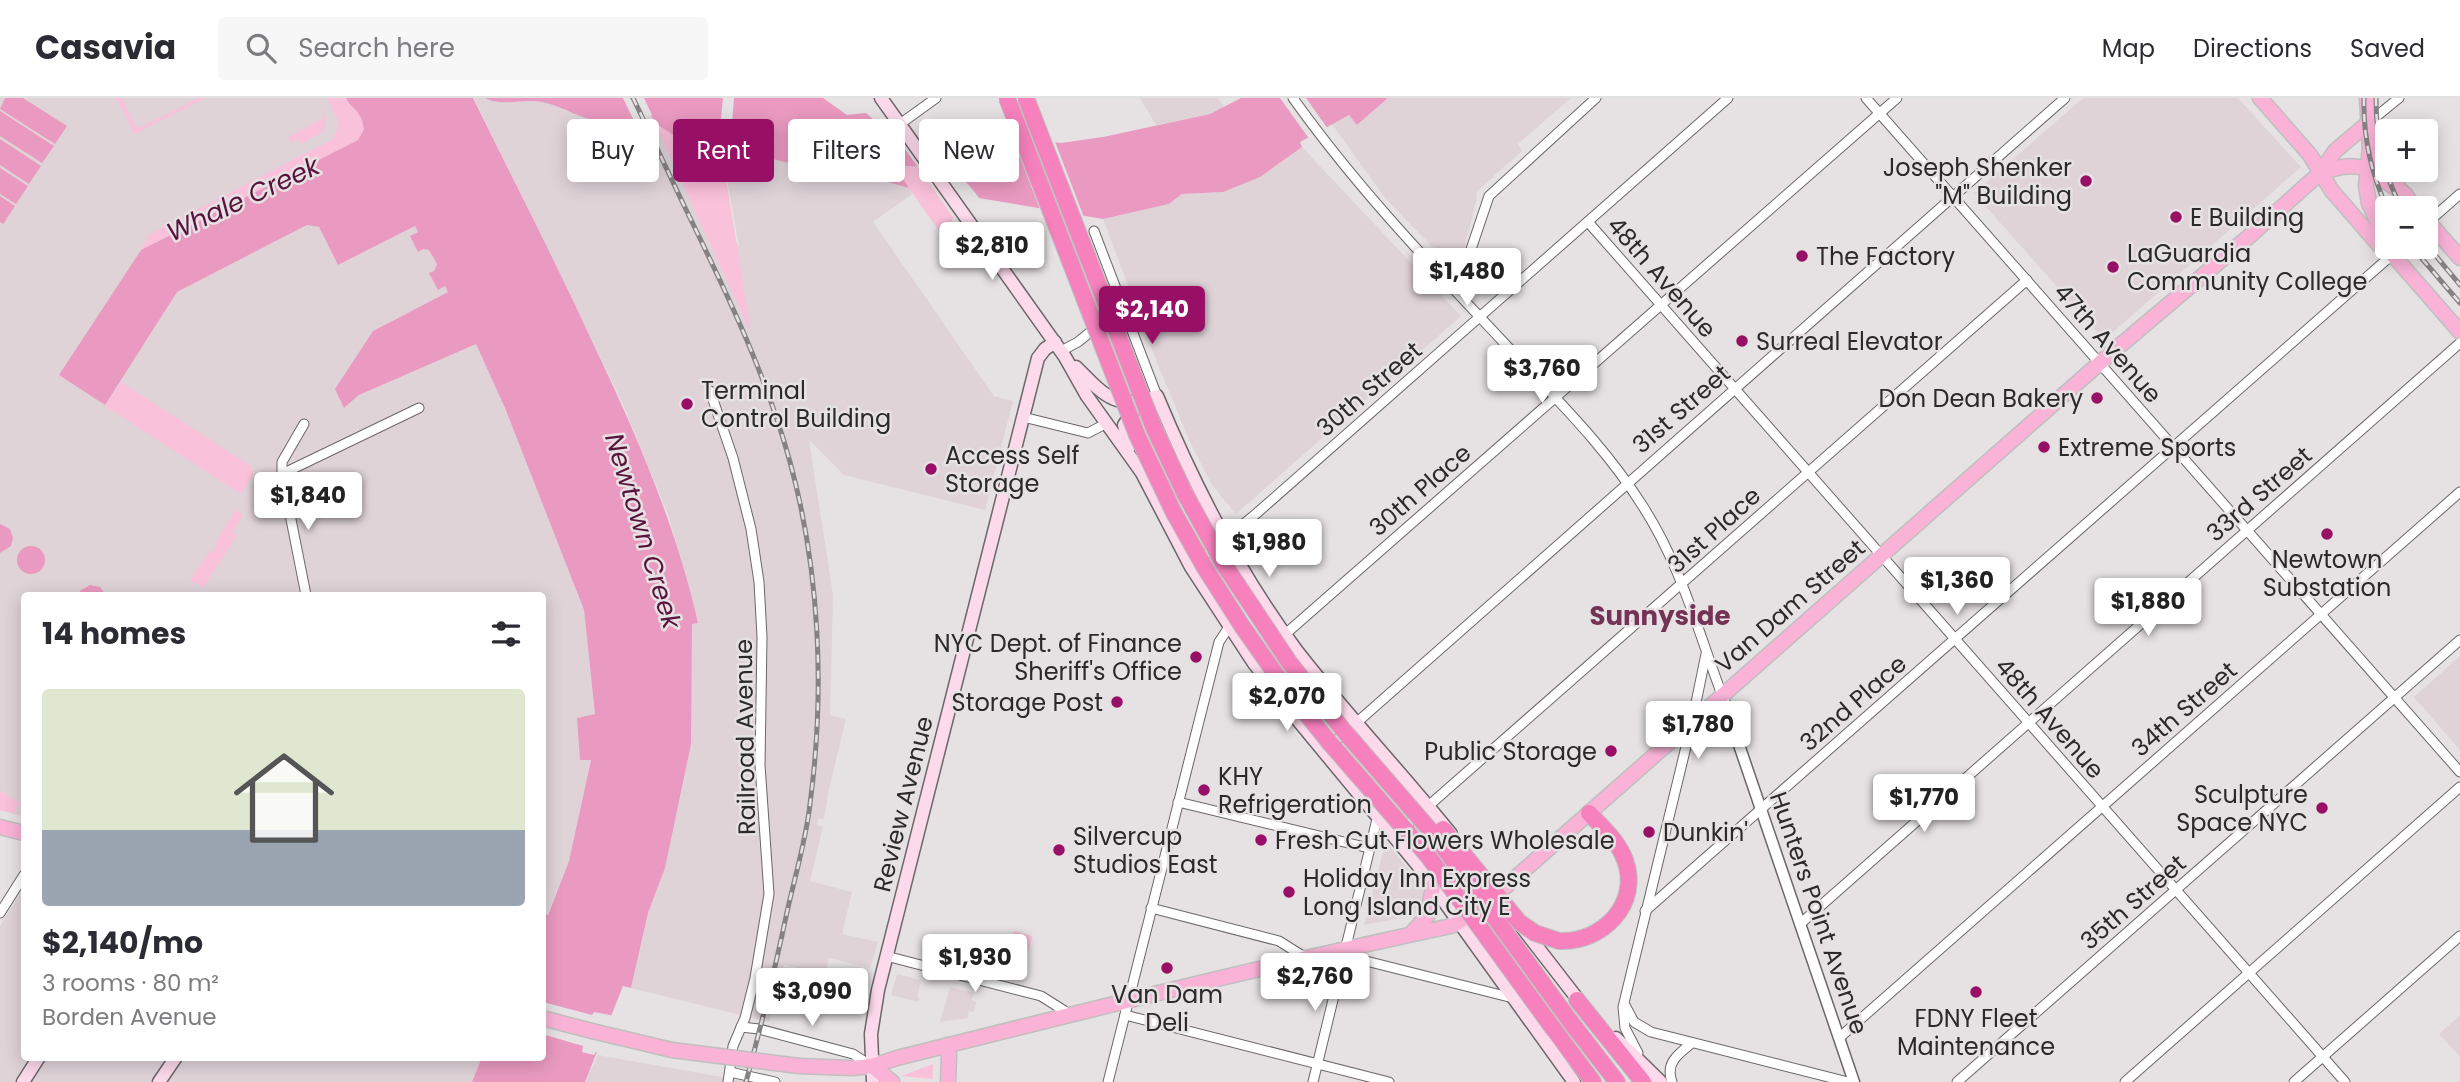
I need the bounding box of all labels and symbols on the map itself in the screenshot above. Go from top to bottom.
water label: Whale Creek [161,147,327,250]
place label: Joseph Shenker "M" Building [1883,151,2072,212]
marker: Joseph Shenker "M" Building [2078,173,2094,189]
place label: E Building [2190,201,2304,234]
street label: 48th Avenue [1600,209,1724,345]
marker: E Building [2168,209,2184,225]
pin: $2,810 [935,222,1049,282]
place label: LaGuardia Community College [2127,237,2367,298]
place label: The Factory [1816,240,1956,273]
pin: $1,480 [1410,248,1524,308]
marker: The Factory [1794,248,1810,264]
marker: LaGuardia Community College [2105,259,2121,275]
street label: 47th Avenue [2047,276,2169,410]
pin: $2,140 [1095,286,1209,346]
place label: Surreal Elevator [1756,325,1943,358]
marker: Surreal Elevator [1734,333,1750,349]
street label: 30th Street [1309,334,1429,444]
pin: $3,760 [1485,345,1599,405]
street label: 31st Street [1625,357,1737,461]
place label: Terminal Control Building [701,374,891,435]
place label: Don Dean Bakery [1878,382,2083,415]
marker: Don Dean Bakery [2089,390,2105,406]
marker: Terminal Control Building [679,396,695,412]
water label: Newtown Creek [596,429,690,635]
place label: Extreme Sports [2058,431,2236,464]
street label: 30th Place [1362,436,1478,544]
place label: Access Self Storage [945,439,1080,500]
marker: Extreme Sports [2036,439,2052,455]
street label: 33rd Street [2199,439,2319,549]
marker: Access Self Storage [923,461,939,477]
pin: $1,840 [251,472,365,532]
street label: 31st Place [1660,479,1768,581]
pin: $1,980 [1212,519,1326,579]
marker: Newtown Substation [2319,526,2335,542]
street label: Van Dam Street [1708,532,1872,680]
place label: Newtown Substation [2263,543,2391,604]
pin: $1,360 [1900,558,2014,617]
pin: $1,880 [2091,578,2205,638]
district label: Sunnyside [1590,598,1730,634]
place label: NYC Dept. of Finance Sheriff's Office [934,627,1182,688]
street label: Railroad Avenue [727,639,763,835]
street label: 32nd Place [1793,647,1913,759]
marker: NYC Dept. of Finance Sheriff's Office [1188,649,1204,665]
street label: 48th Avenue [1988,650,2112,786]
street label: 34th Street [2124,654,2244,764]
pin: $2,070 [1230,674,1344,733]
place label: Storage Post [952,686,1103,719]
marker: Storage Post [1109,694,1125,710]
pin: $1,780 [1641,702,1755,761]
street label: Review Avenue [865,713,941,895]
place label: Public Storage [1424,735,1597,768]
marker: Public Storage [1603,743,1619,759]
place label: KHY Refrigeration [1218,760,1372,821]
pin: $1,770 [1867,774,1981,834]
place label: Sculpture Space NYC [2176,778,2308,839]
marker: KHY Refrigeration [1196,782,1212,798]
street label: Hunters Point Avenue [1762,787,1876,1039]
marker: Sculpture Space NYC [2314,800,2330,816]
place label: Dunkin' [1663,816,1748,849]
place label: Silvercup Studios East [1073,820,1217,881]
place label: Fresh Cut Flowers Wholesale [1275,824,1615,857]
marker: Dunkin' [1641,824,1657,840]
marker: Fresh Cut Flowers Wholesale [1253,832,1269,848]
marker: Silvercup Studios East [1051,842,1067,858]
street label: 35th Street [2073,847,2193,957]
place label: Holiday Inn Express Long Island City E [1303,862,1531,923]
marker: Holiday Inn Express Long Island City E [1281,884,1297,900]
pin: $1,930 [918,934,1032,994]
pin: $2,760 [1258,954,1372,1013]
marker: Van Dam Deli [1159,960,1175,976]
pin: $3,090 [755,968,869,1028]
place label: Van Dam Deli [1111,978,1223,1039]
marker: FDNY Fleet Maintenance [1968,984,1984,1000]
place label: FDNY Fleet Maintenance [1897,1002,2055,1063]

